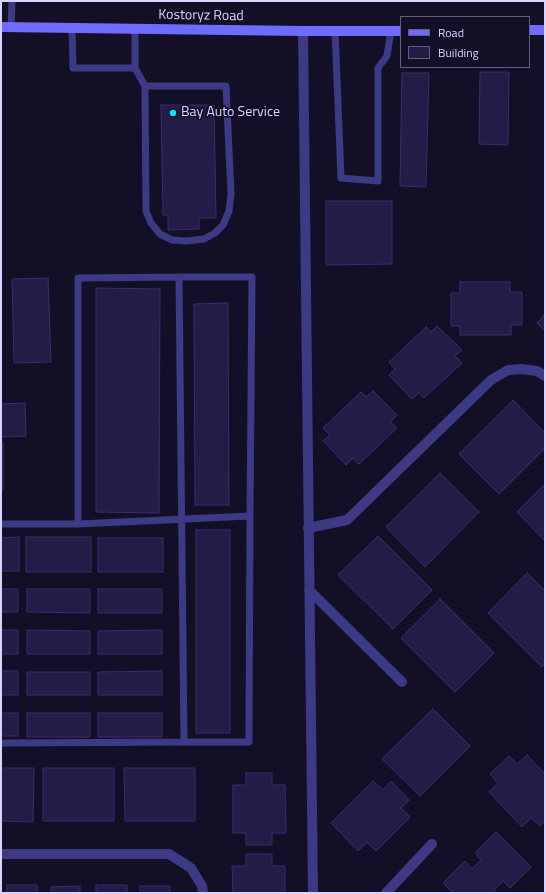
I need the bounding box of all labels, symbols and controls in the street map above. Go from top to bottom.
street label: Kostoryz Road [158,7,244,25]
legend [400,16,530,68]
text: Road [438,23,464,42]
text: Building [438,43,479,62]
place label: Bay Auto Service [181,105,280,121]
marker: Bay Auto Service [168,108,178,118]

